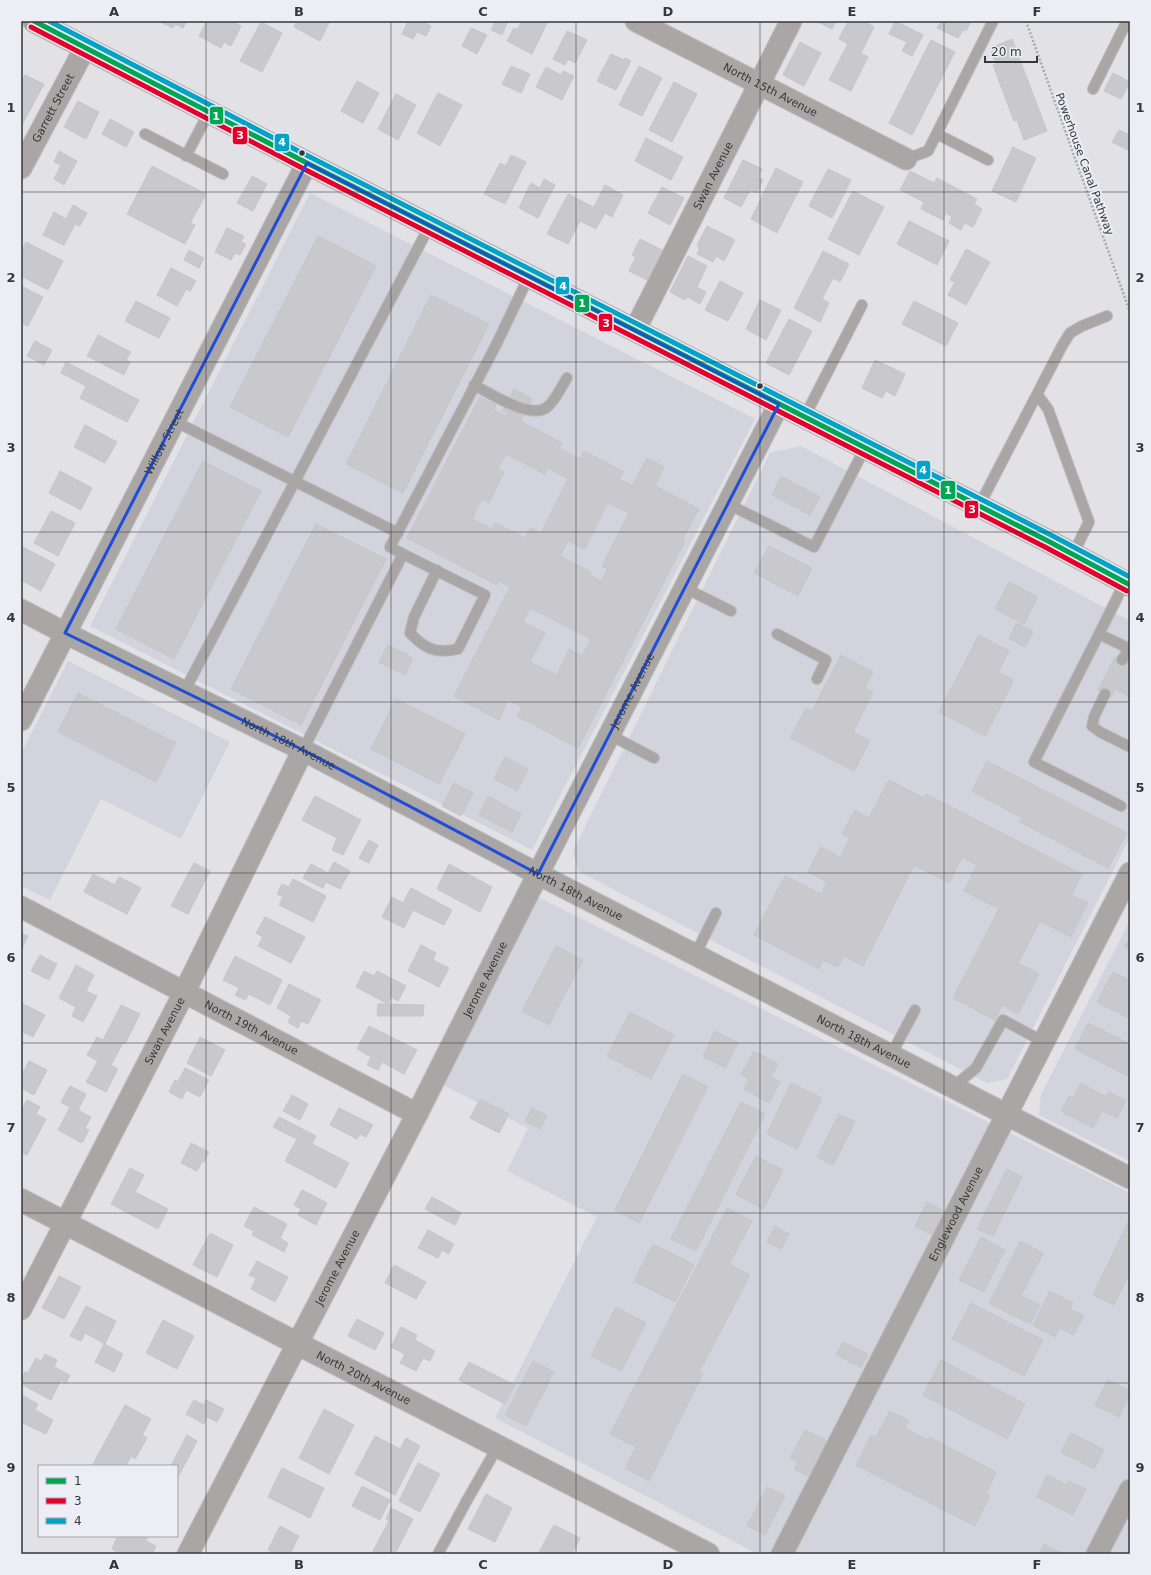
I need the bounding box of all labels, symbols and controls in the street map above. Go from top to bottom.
text: A [109,4,119,19]
text: B [294,4,304,19]
text: C [478,4,488,19]
text: D [663,4,674,19]
text: E [848,4,856,19]
text: F [1033,4,1041,19]
scale bar [985,38,1037,64]
text: 20 m [991,45,1022,59]
street label: North 15th Avenue [721,61,820,120]
street label: Garrett Street [30,71,77,145]
street label: Powerhouse Canal Pathway [1053,91,1117,238]
text: 1 [6,100,16,115]
text: 1 [1135,100,1145,115]
line badge: 1 [209,106,224,125]
text: 1 [212,110,220,123]
line badge: 3 [232,126,248,145]
text: 3 [236,129,244,142]
line badge: 4 [274,133,290,152]
text: 4 [278,136,286,149]
street label: Swan Avenue [691,140,736,212]
unlabelled marker [297,148,307,158]
text: 2 [6,270,16,285]
text: 2 [1135,270,1145,285]
line badge: 4 [555,276,570,295]
text: 4 [559,280,567,293]
line badge: 1 [574,294,590,313]
text: 1 [578,297,586,310]
line badge: 3 [598,313,613,332]
text: 3 [602,317,610,330]
unlabelled marker [755,381,765,391]
street label: Willow Street [142,406,187,477]
text: 3 [6,440,16,455]
text: 3 [1135,440,1145,455]
line badge: 4 [916,460,931,480]
text: 4 [919,464,927,477]
line badge: 1 [940,480,956,500]
text: 1 [944,484,952,497]
line badge: 3 [964,500,979,519]
text: 3 [968,503,976,516]
text: 4 [6,610,16,625]
text: 4 [1135,610,1145,625]
street label: Jerome Avenue [607,651,657,732]
street label: North 18th Avenue [239,715,338,773]
text: 5 [6,780,16,795]
text: 5 [1135,780,1145,795]
street label: North 18th Avenue [526,864,625,923]
street label: Jerome Avenue [460,939,510,1020]
text: 6 [6,950,16,965]
text: 6 [1135,950,1145,965]
street label: Swan Avenue [142,995,188,1067]
street label: North 19th Avenue [202,998,301,1058]
street label: North 18th Avenue [814,1012,913,1071]
text: 7 [6,1120,16,1135]
text: 7 [1135,1120,1145,1135]
street label: Englewood Avenue [927,1164,986,1264]
street label: Jerome Avenue [312,1228,363,1308]
text: 8 [6,1290,16,1305]
text: 8 [1135,1290,1145,1305]
street label: North 20th Avenue [314,1349,413,1408]
text: 9 [6,1460,16,1475]
text: 9 [1135,1460,1145,1475]
legend [38,1465,178,1537]
text: 1 [74,1474,82,1488]
text: 3 [74,1494,82,1508]
text: 4 [74,1514,82,1528]
text: A [109,1557,119,1572]
text: B [294,1557,304,1572]
text: C [478,1557,488,1572]
text: D [663,1557,674,1572]
text: E [848,1557,856,1572]
text: F [1033,1557,1041,1572]

